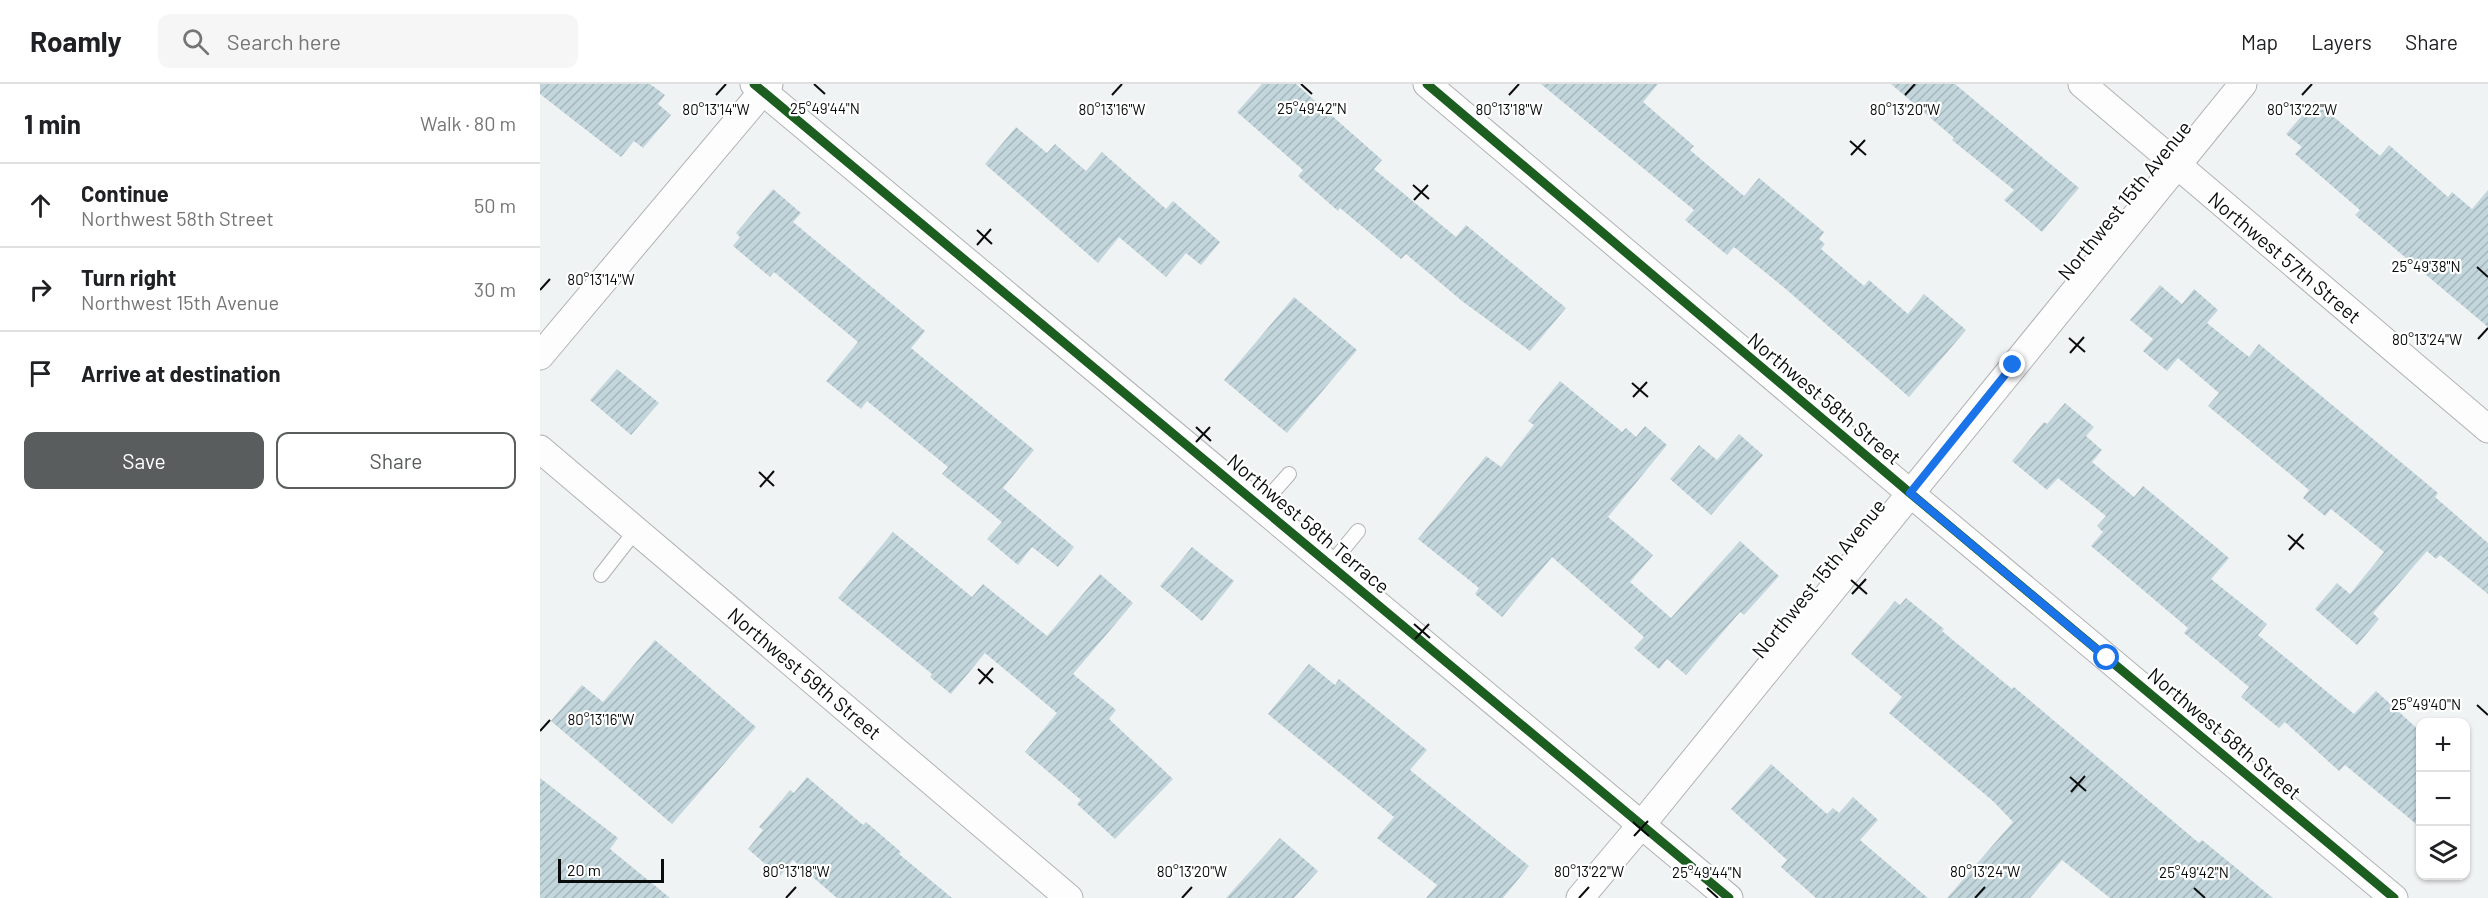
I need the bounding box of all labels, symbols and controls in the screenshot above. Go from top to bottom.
search box [158,14,578,68]
text: Roamly [30,24,122,58]
icon: search [179,25,212,58]
text: Search here [227,28,341,54]
text: Map [2241,29,2278,54]
text: Layers [2311,29,2372,54]
text: Share [2405,29,2458,54]
text: 25°49'44"N [790,99,860,117]
text: 25°49'42"N [1277,99,1347,117]
text: 80°13'14"W [682,100,750,118]
text: 80°13'16"W [1078,100,1146,118]
text: 80°13'18"W [1475,100,1543,118]
text: 80°13'20"W [1870,100,1940,118]
text: 80°13'22"W [2267,100,2337,118]
text: 1 min [24,108,81,139]
text: Walk · 80 m [420,111,516,135]
street label: Northwest 15th Avenue [2052,115,2196,285]
text: Continue [81,180,169,206]
street label: Northwest 57th Street [2204,186,2366,328]
icon: ahead [24,189,57,222]
text: 50 m [474,193,516,217]
text: Northwest 58th Street [81,206,274,230]
text: 25°49'38"N [2391,257,2461,275]
text: Turn right [81,264,176,290]
text: 80°13'14"W [567,270,635,288]
icon: right [24,273,57,306]
text: 30 m [474,277,516,301]
text: Northwest 15th Avenue [81,290,279,314]
street label: Northwest 58th Street [1743,327,1907,469]
text: 80°13'24"W [2392,330,2462,348]
route end [1999,351,2025,377]
icon: arrive [24,357,57,390]
text: Arrive at destination [81,360,280,386]
button: Save [24,432,264,489]
button: Share [276,432,516,489]
street label: Northwest 58th Terrace [1223,448,1395,598]
street label: Northwest 15th Avenue [1746,493,1890,663]
street label: Northwest 59th Street [723,602,887,744]
route start [2093,644,2119,670]
street label: Northwest 58th Street [2143,662,2307,804]
text: 25°49'40"N [2391,695,2461,713]
text: 80°13'16"W [567,710,635,728]
map controls [2416,718,2470,880]
button: + [2416,718,2470,772]
button: − [2416,772,2470,826]
button: layers [2416,826,2470,880]
scale bar [558,856,664,884]
text: 20 m [567,860,601,879]
text: 80°13'18"W [762,862,830,880]
text: 80°13'20"W [1157,862,1227,880]
text: 80°13'22"W [1554,862,1624,880]
text: 80°13'24"W [1950,862,2020,880]
text: 25°49'44"N [1672,863,1742,881]
text: 25°49'42"N [2159,863,2229,881]

